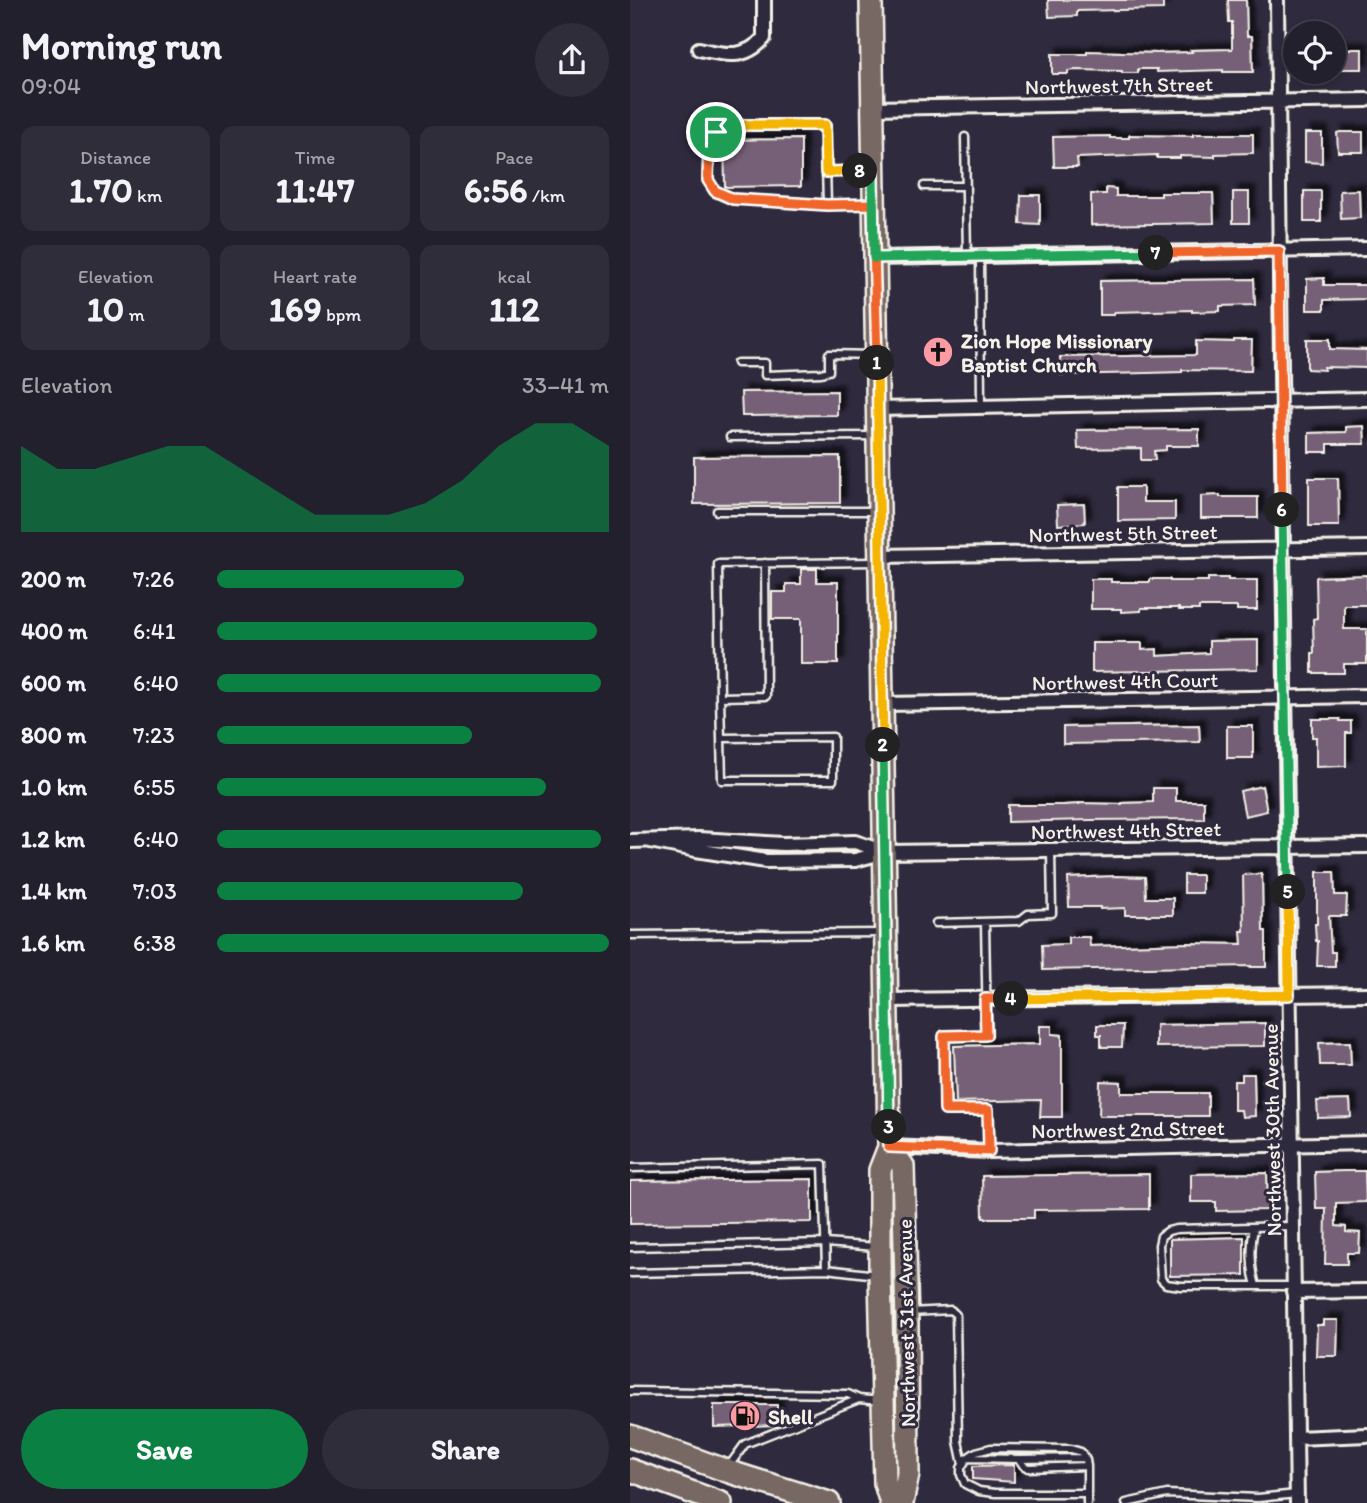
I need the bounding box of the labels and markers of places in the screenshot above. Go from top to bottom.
pin [686,102,746,162]
pin: 8 [842,154,877,188]
pin: 7 [1138,236,1174,270]
place label: Zion Hope Missionary Baptist Church [961,328,1152,378]
church icon: Zion Hope Missionary Baptist Church [921,335,955,369]
pin: 1 [860,346,894,380]
pin: 6 [1264,492,1300,528]
pin: 2 [866,728,900,762]
pin: 5 [1270,874,1306,910]
pin: 4 [994,982,1028,1016]
pin: 3 [872,1110,906,1144]
fuel station icon: Shell [728,1399,762,1433]
place label: Shell [768,1404,814,1429]

